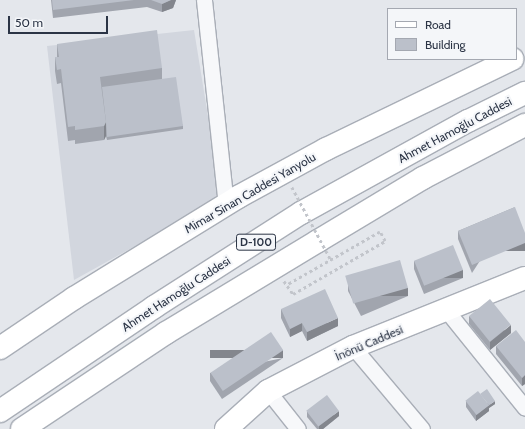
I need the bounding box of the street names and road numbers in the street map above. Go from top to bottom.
street label: Ahmet Hamoğlu Caddesi [396,94,514,166]
street label: Mimar Sinan Caddesi Yanyolu [182,149,318,237]
road number: D-100 [236,233,276,251]
street label: Ahmet Hamoğlu Caddesi [119,254,233,334]
street label: İnönü Caddesi [333,322,405,364]

